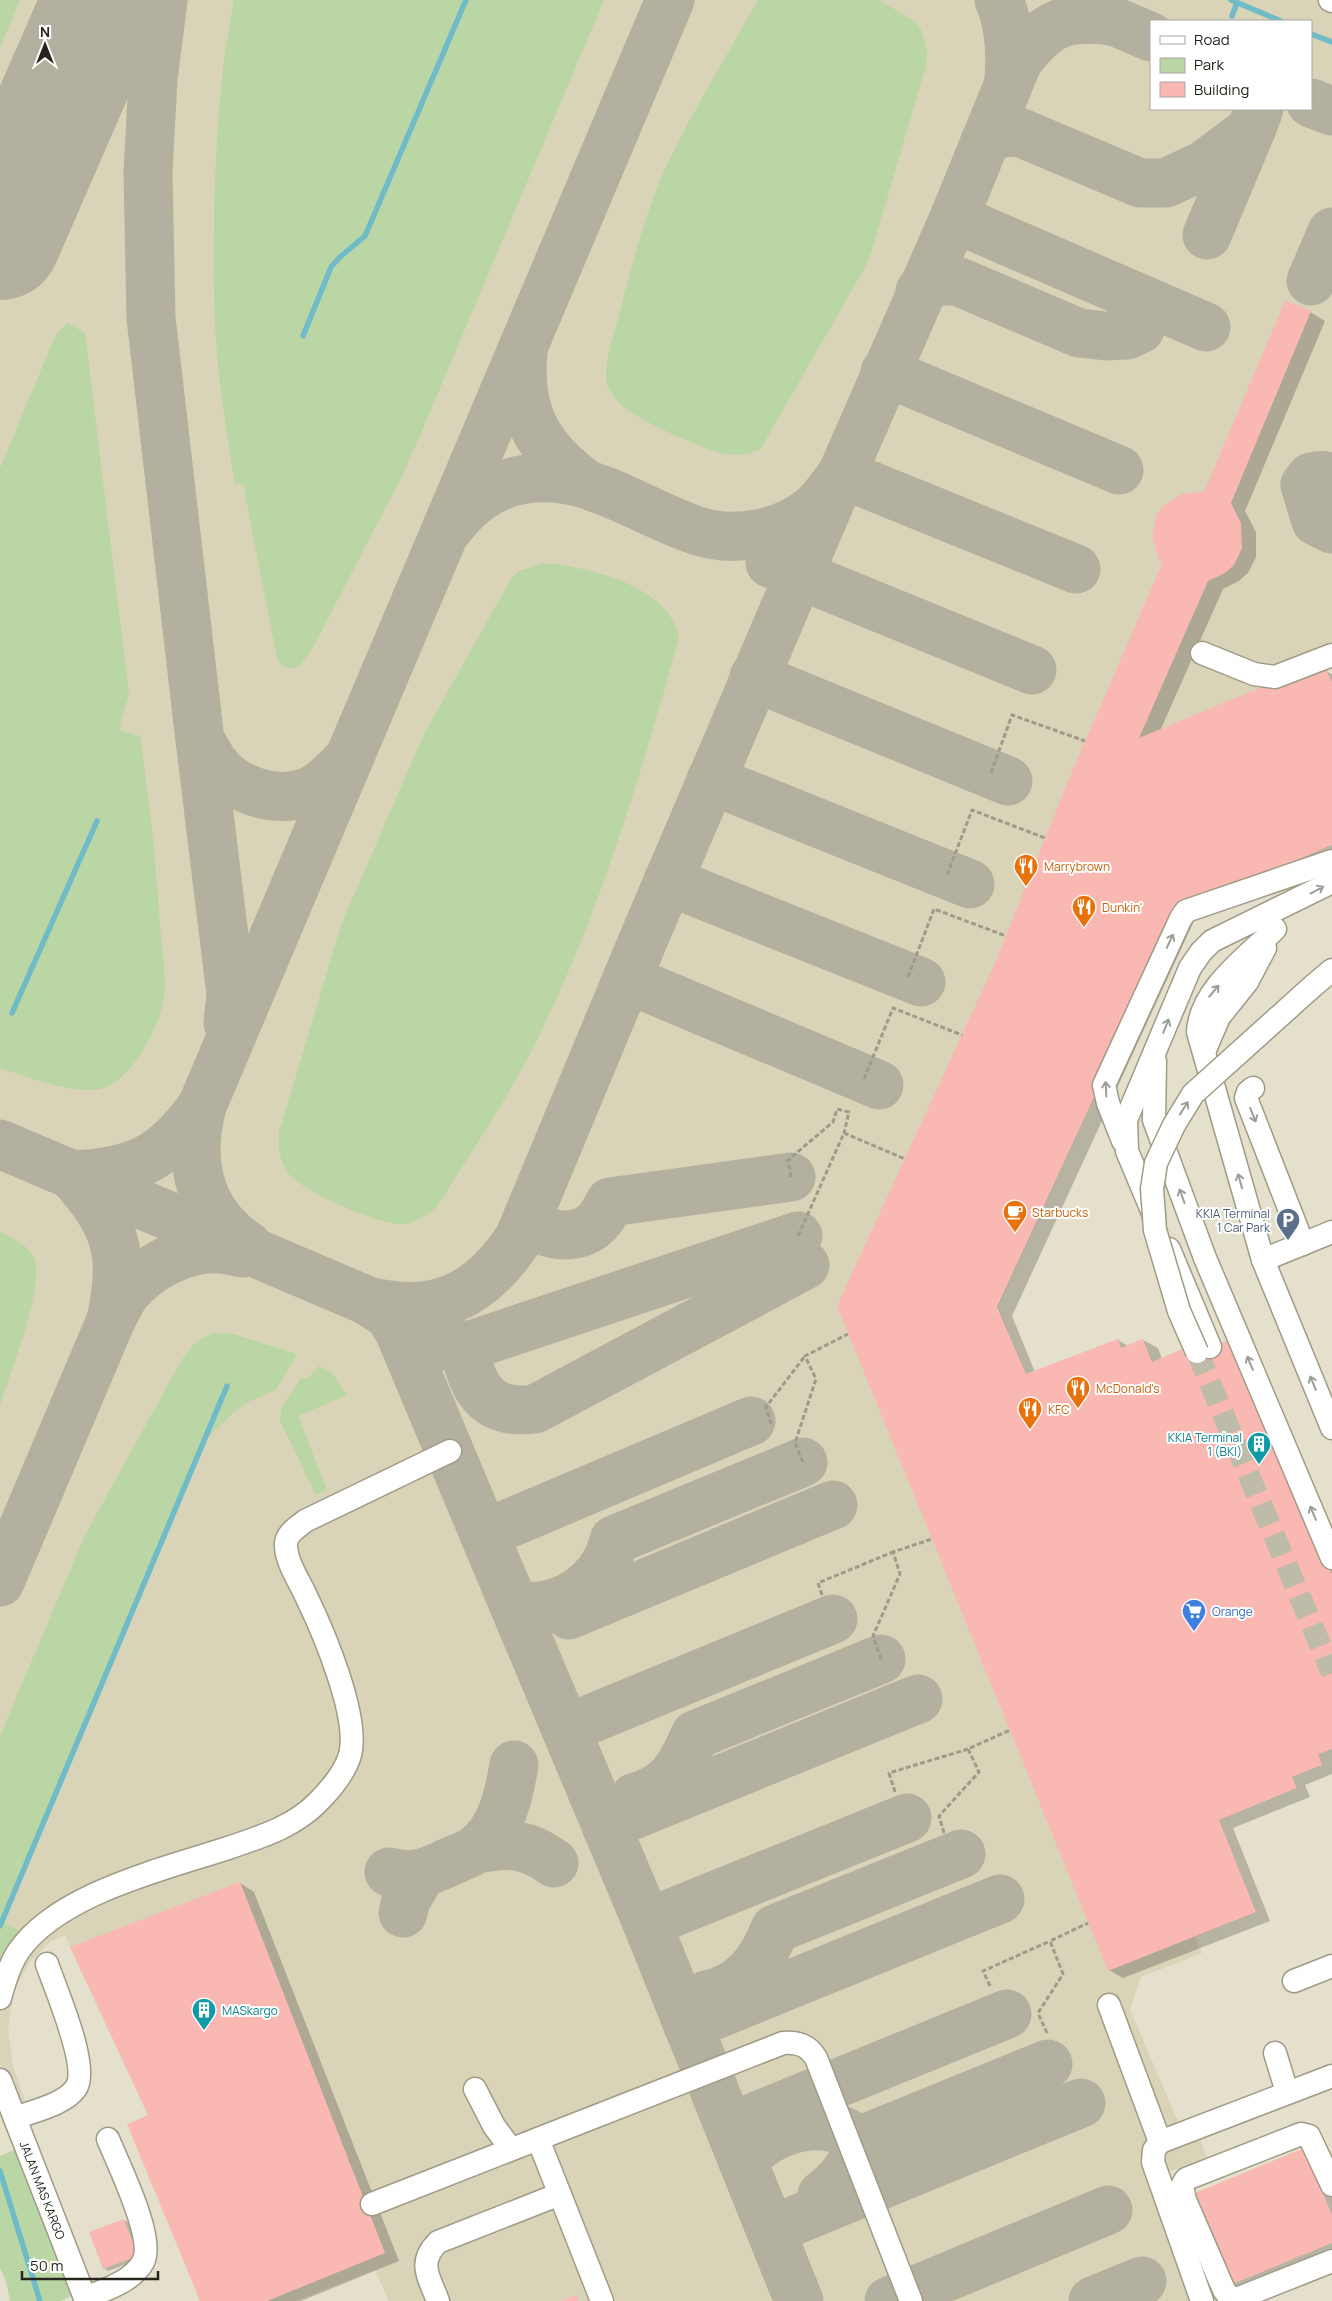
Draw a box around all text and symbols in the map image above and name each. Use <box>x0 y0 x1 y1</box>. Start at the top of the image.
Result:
north arrow <box>20 20 70 70</box>
legend <box>1150 20 1312 110</box>
text: N <box>40 22 50 41</box>
text: Road <box>1194 29 1230 50</box>
text: Park <box>1194 54 1224 75</box>
text: Building <box>1194 79 1249 100</box>
restaurant icon: Marrybrown <box>1013 853 1039 887</box>
place label: Marrybrown <box>1044 858 1110 875</box>
one-way arrow <box>1310 885 1325 895</box>
restaurant icon: Dunkin' <box>1071 894 1097 928</box>
place label: Dunkin' <box>1102 899 1142 916</box>
one-way arrow <box>1166 933 1176 948</box>
one-way arrow <box>1209 985 1220 998</box>
one-way arrow <box>1162 1019 1171 1034</box>
one-way arrow <box>1102 1081 1111 1097</box>
one-way arrow <box>1179 1102 1189 1116</box>
one-way arrow <box>1249 1107 1258 1122</box>
one-way arrow <box>1234 1174 1244 1190</box>
one-way arrow <box>1177 1189 1186 1205</box>
cafe icon: Starbucks <box>1002 1199 1028 1233</box>
place label: Starbucks <box>1032 1204 1088 1221</box>
place label: KKIA Terminal 1 Car Park <box>1196 1205 1271 1236</box>
parking icon: KKIA Terminal 1 Car Park <box>1275 1207 1301 1241</box>
one-way arrow <box>1245 1356 1254 1371</box>
restaurant icon: McDonald's <box>1065 1375 1091 1409</box>
one-way arrow <box>1308 1376 1317 1391</box>
place label: McDonald's <box>1096 1380 1160 1397</box>
restaurant icon: KFC <box>1017 1396 1043 1430</box>
place label: KFC <box>1048 1401 1070 1418</box>
place label: KKIA Terminal 1 (BKI) <box>1168 1429 1242 1460</box>
building icon: KKIA Terminal 1 (BKI) <box>1246 1431 1272 1465</box>
one-way arrow <box>1308 1506 1317 1521</box>
supermarket icon: Orange <box>1181 1598 1207 1632</box>
place label: Orange <box>1212 1603 1253 1620</box>
building icon: MASkargo <box>191 1997 217 2031</box>
place label: MASkargo <box>222 2002 278 2019</box>
street label: JALAN MAS KARGO <box>16 2138 70 2242</box>
scale bar <box>22 2248 159 2280</box>
text: 50 m <box>30 2255 64 2276</box>

